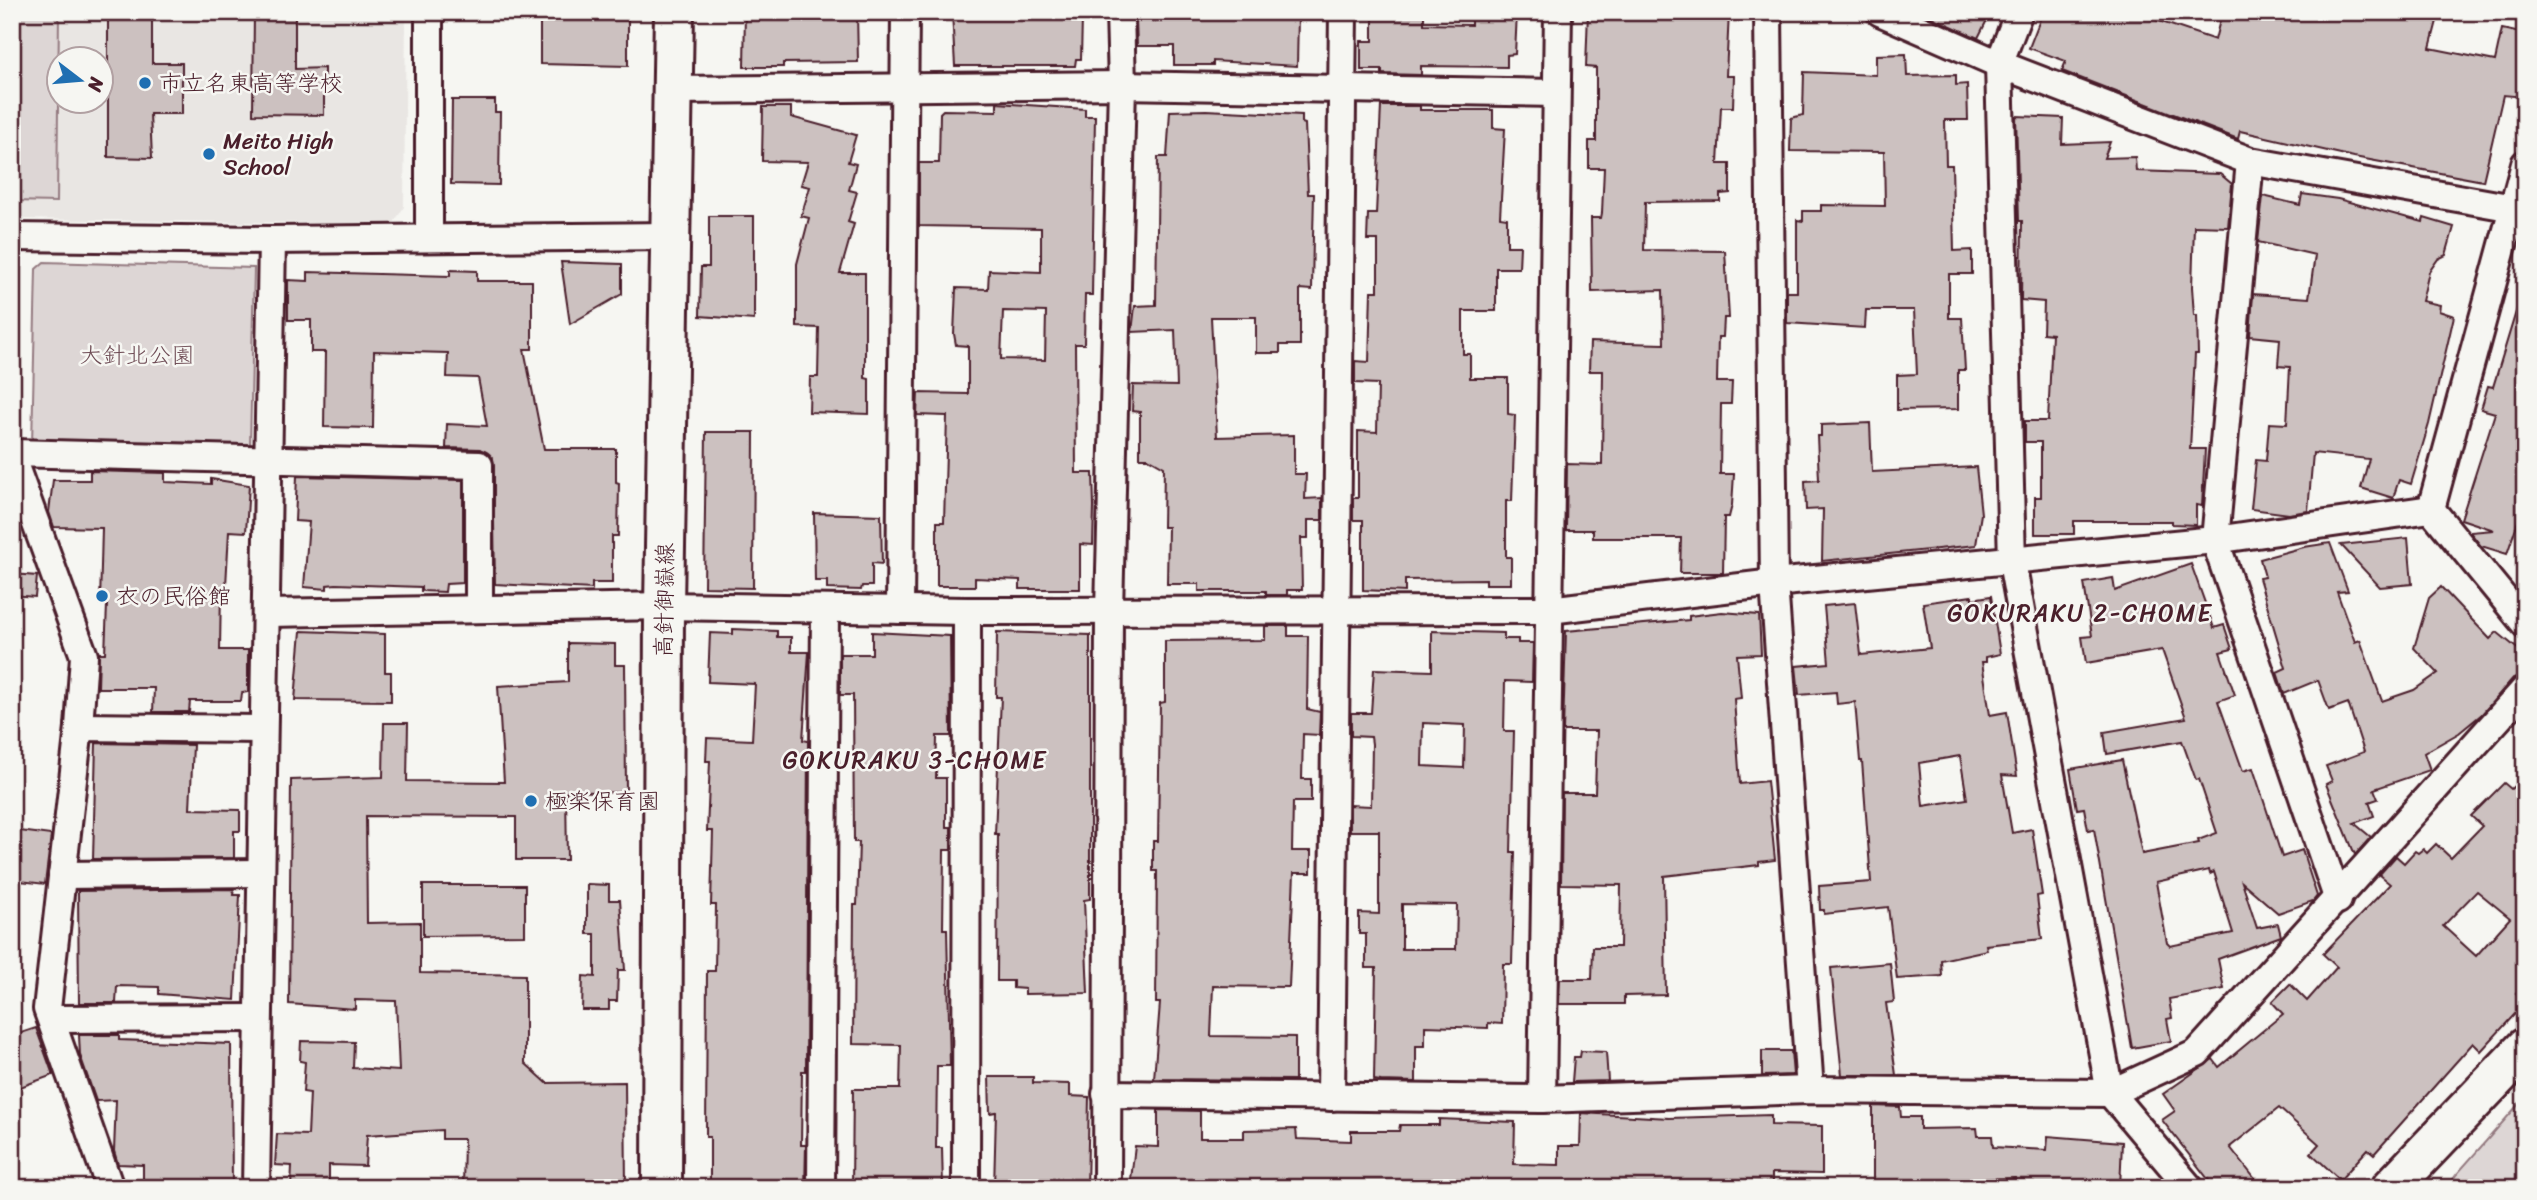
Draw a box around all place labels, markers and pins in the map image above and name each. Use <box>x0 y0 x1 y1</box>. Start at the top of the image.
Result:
place label: 市立名東高等学校 <box>159 63 343 104</box>
marker: 市立名東高等学校 <box>137 75 153 91</box>
place label: Meito High School <box>223 121 334 188</box>
marker: Meito High School <box>201 146 217 162</box>
place label: 衣の民俗館 <box>116 576 231 617</box>
marker: 衣の民俗館 <box>94 588 110 604</box>
place label: 極楽保育園 <box>545 781 660 822</box>
marker: 極楽保育園 <box>523 793 539 809</box>

